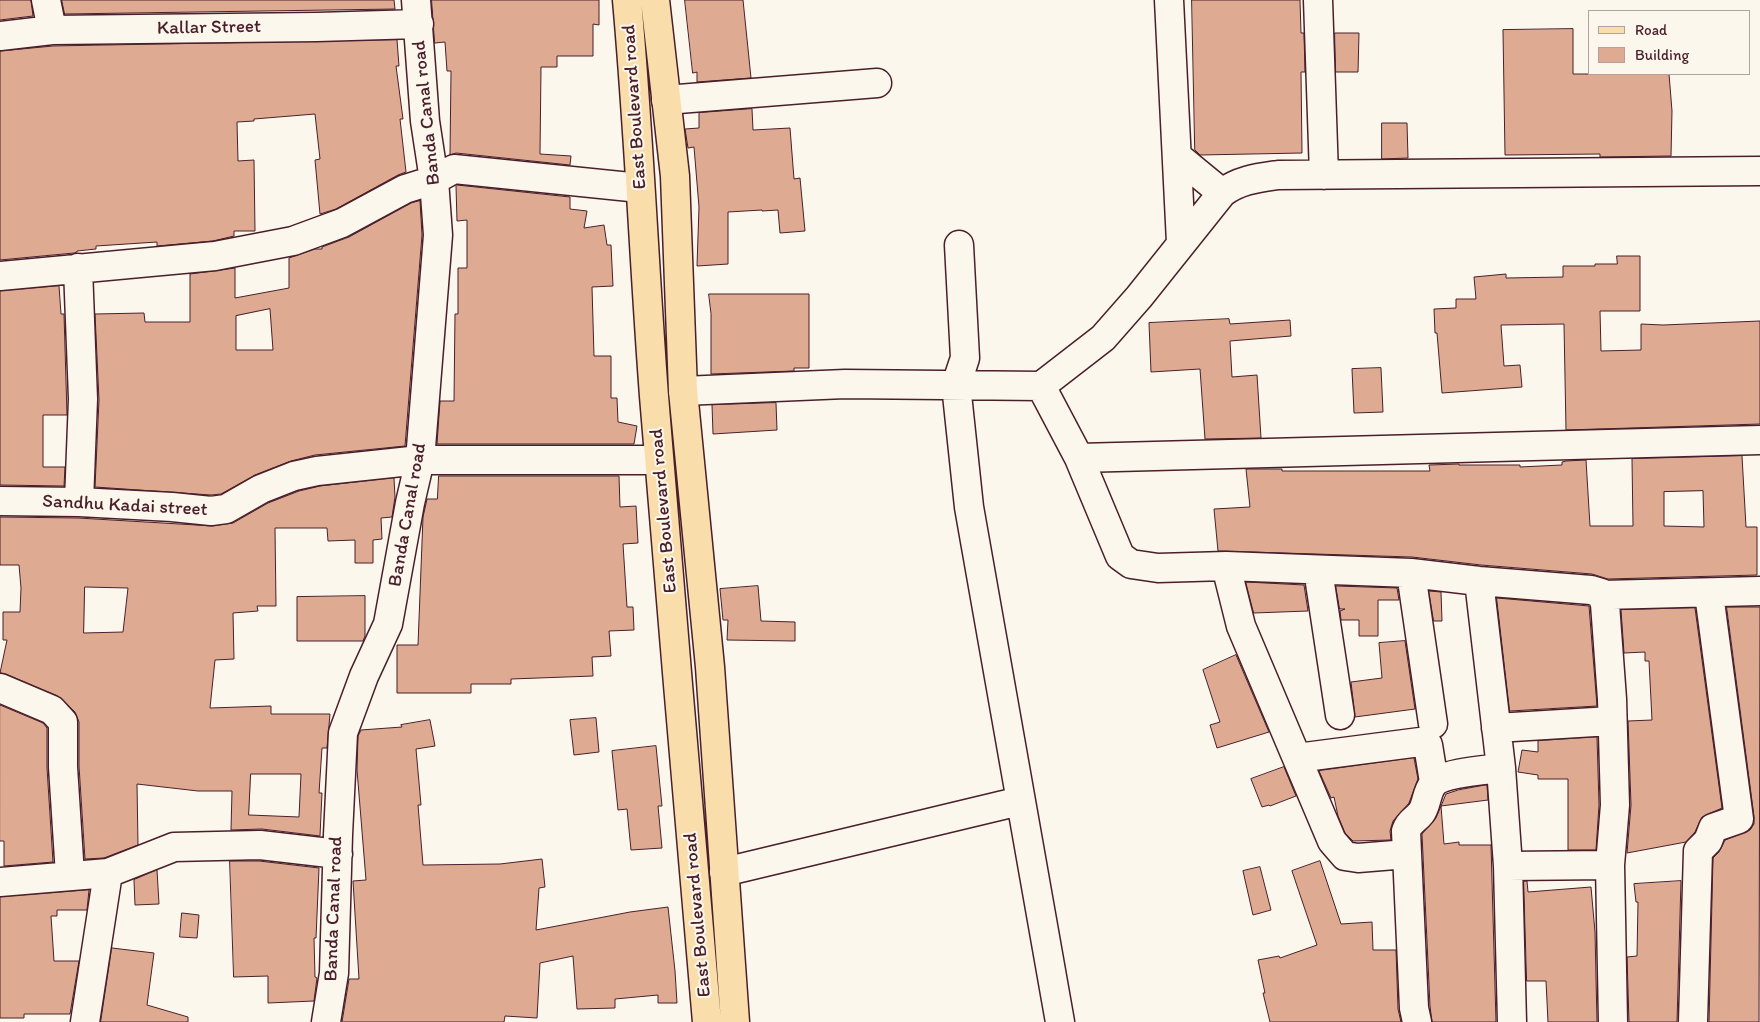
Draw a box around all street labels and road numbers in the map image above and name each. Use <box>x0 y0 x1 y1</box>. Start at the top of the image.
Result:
street label: Kallar Street <box>157 16 261 40</box>
street label: East Boulevard road <box>618 24 652 190</box>
street label: Banda Canal road <box>408 40 446 186</box>
street label: East Boulevard road <box>645 428 683 594</box>
street label: Banda Canal road <box>384 441 432 589</box>
street label: Sandhu Kadai street <box>42 490 208 522</box>
street label: East Boulevard road <box>679 832 717 998</box>
street label: Banda Canal road <box>320 836 348 982</box>

